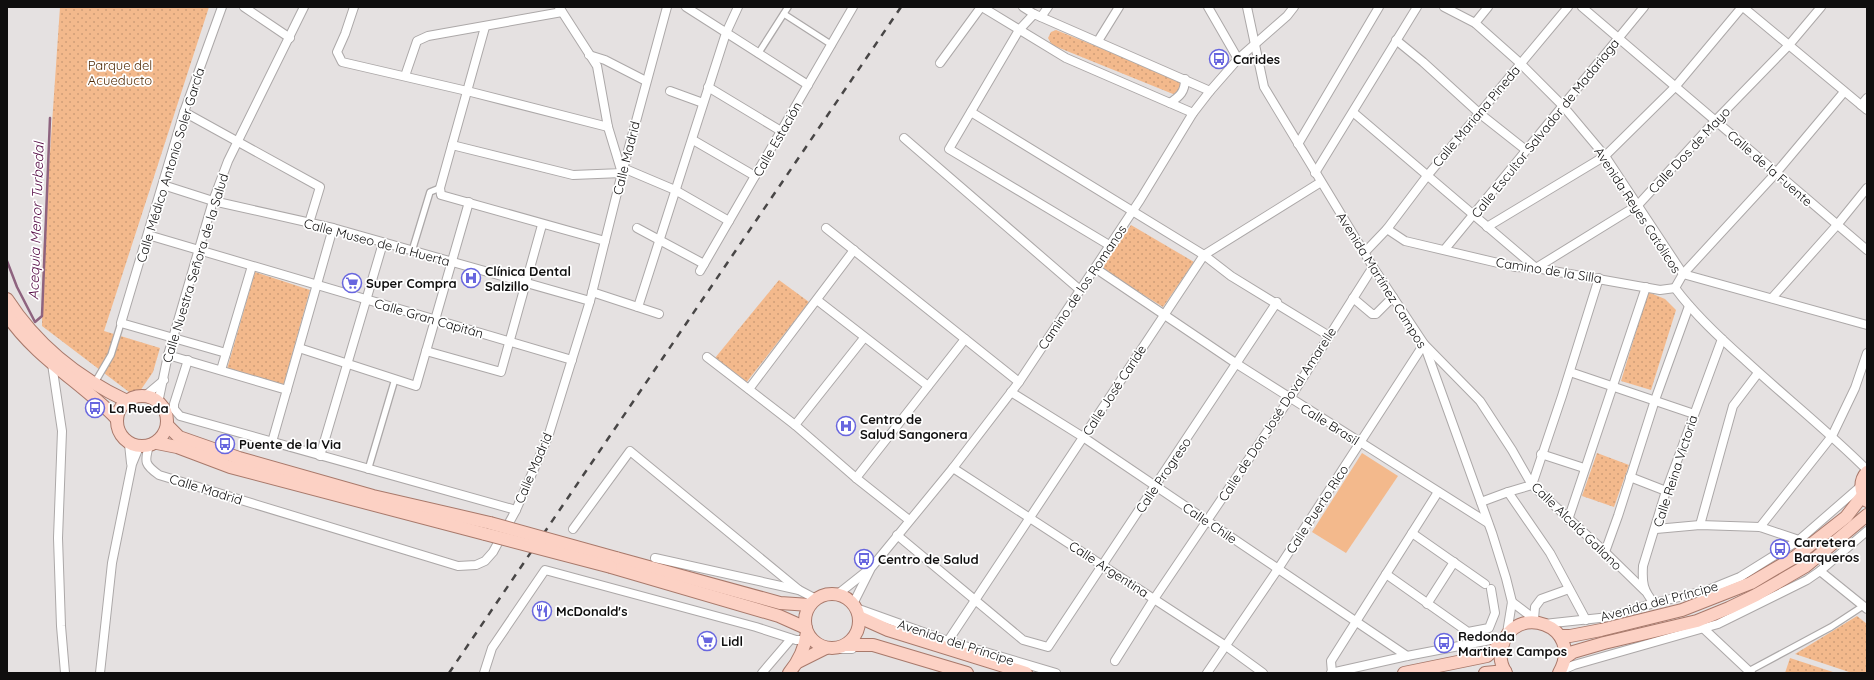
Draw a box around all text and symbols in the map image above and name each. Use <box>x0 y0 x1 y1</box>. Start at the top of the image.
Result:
street label: Calle Escultor Salvador de Madariaga <box>1468 35 1622 221</box>
bus stop icon: Carides <box>1208 48 1230 70</box>
place label: Carides <box>1233 51 1280 67</box>
park label: Parque del Acueducto <box>88 57 152 88</box>
street label: Calle Mariana Pineda <box>1429 62 1523 170</box>
street label: Calle Médico Antonio Soler García <box>133 66 207 264</box>
street label: Calle Estación <box>749 99 805 179</box>
street label: Calle Dos de Mayo <box>1645 103 1733 197</box>
street label: Calle Madrid <box>609 120 643 196</box>
street label: Calle de la Fuente <box>1724 127 1816 209</box>
water label: Acequia Menor Turbedal <box>24 140 48 300</box>
street label: Avenida Reyes Católicos <box>1591 144 1685 276</box>
street label: Calle Nuestra Señora de la Salud <box>159 171 231 365</box>
street label: Avenida Martínez Campos <box>1334 209 1430 351</box>
street label: Calle Museo de la Huerta <box>302 215 452 269</box>
street label: Camino de los Romanos <box>1034 222 1130 352</box>
street label: Camino de la Silla <box>1495 254 1603 286</box>
place label: Clínica Dental Salzillo <box>485 263 571 294</box>
hospital icon: Clínica Dental Salzillo <box>460 267 482 289</box>
supermarket icon: Super Compra <box>341 272 363 294</box>
place label: Super Compra <box>366 275 457 291</box>
street label: Calle Gran Capitán <box>373 295 485 341</box>
street label: Calle de Don José Doval Amarelle <box>1215 324 1339 504</box>
street label: Calle José Caride <box>1079 342 1149 438</box>
bus stop icon: La Rueda <box>84 397 106 419</box>
place label: La Rueda <box>109 400 169 416</box>
street label: Calle Brasil <box>1298 400 1362 448</box>
place label: Centro de Salud Sangonera <box>860 411 968 442</box>
street label: Calle Reina Victoria <box>1649 413 1701 529</box>
hospital icon: Centro de Salud Sangonera <box>835 415 857 437</box>
street label: Calle Madrid <box>511 430 555 506</box>
bus stop icon: Puente de la Via <box>214 433 236 455</box>
street label: Calle Progreso <box>1132 434 1194 516</box>
place label: Puente de la Via <box>239 436 341 452</box>
street label: Calle Puerto Rico <box>1282 462 1352 556</box>
street label: Calle Madrid <box>168 470 244 508</box>
street label: Calle Alcalá Galiano <box>1528 479 1626 573</box>
street label: Calle Chile <box>1180 499 1240 547</box>
place label: Carretera Barqueros <box>1794 534 1859 565</box>
street label: Calle Argentina <box>1066 537 1152 601</box>
bus stop icon: Carretera Barqueros <box>1769 538 1791 560</box>
bus stop icon: Centro de Salud <box>853 548 875 570</box>
place label: Centro de Salud <box>878 551 979 567</box>
street label: Avenida del Príncipe <box>1598 578 1720 624</box>
restaurant icon: McDonald's <box>531 600 553 622</box>
place label: McDonald's <box>556 603 627 619</box>
street label: Avenida del Príncipe <box>896 616 1016 668</box>
place label: Redonda Martinez Campos <box>1458 628 1567 659</box>
supermarket icon: Lidl <box>696 630 718 652</box>
bus stop icon: Redonda Martinez Campos <box>1433 632 1455 654</box>
place label: Lidl <box>721 633 743 649</box>

